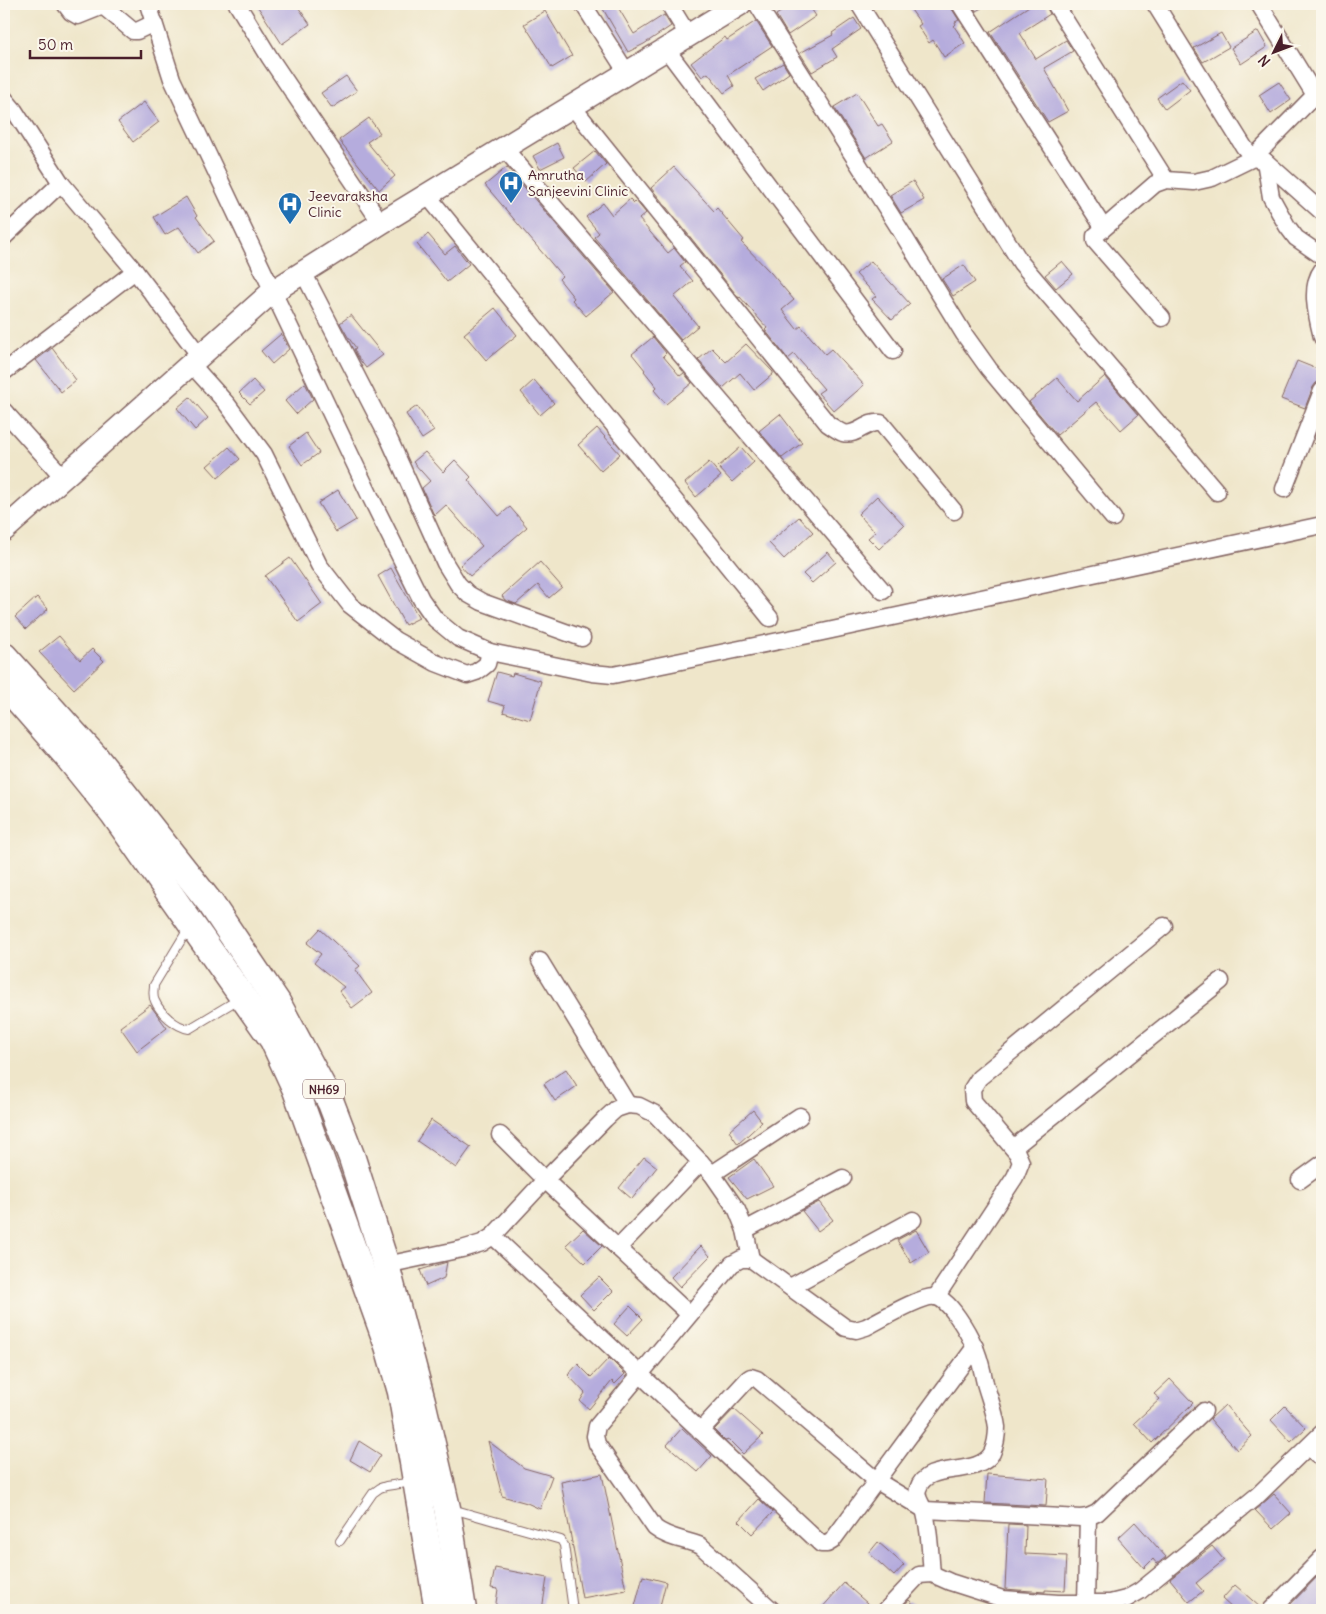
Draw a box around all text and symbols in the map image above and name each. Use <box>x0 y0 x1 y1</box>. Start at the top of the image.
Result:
scale bar <box>30 28 141 60</box>
north arrow <box>1248 28 1298 78</box>
text: 50 m <box>38 35 73 54</box>
text: N <box>1254 51 1274 70</box>
place label: Amrutha Sanjeevini Clinic <box>528 166 628 200</box>
hospital icon: Amrutha Sanjeevini Clinic <box>498 170 524 204</box>
place label: Jeevaraksha Clinic <box>308 187 388 221</box>
hospital icon: Jeevaraksha Clinic <box>277 191 303 225</box>
road number: NH69 <box>303 1080 345 1098</box>

